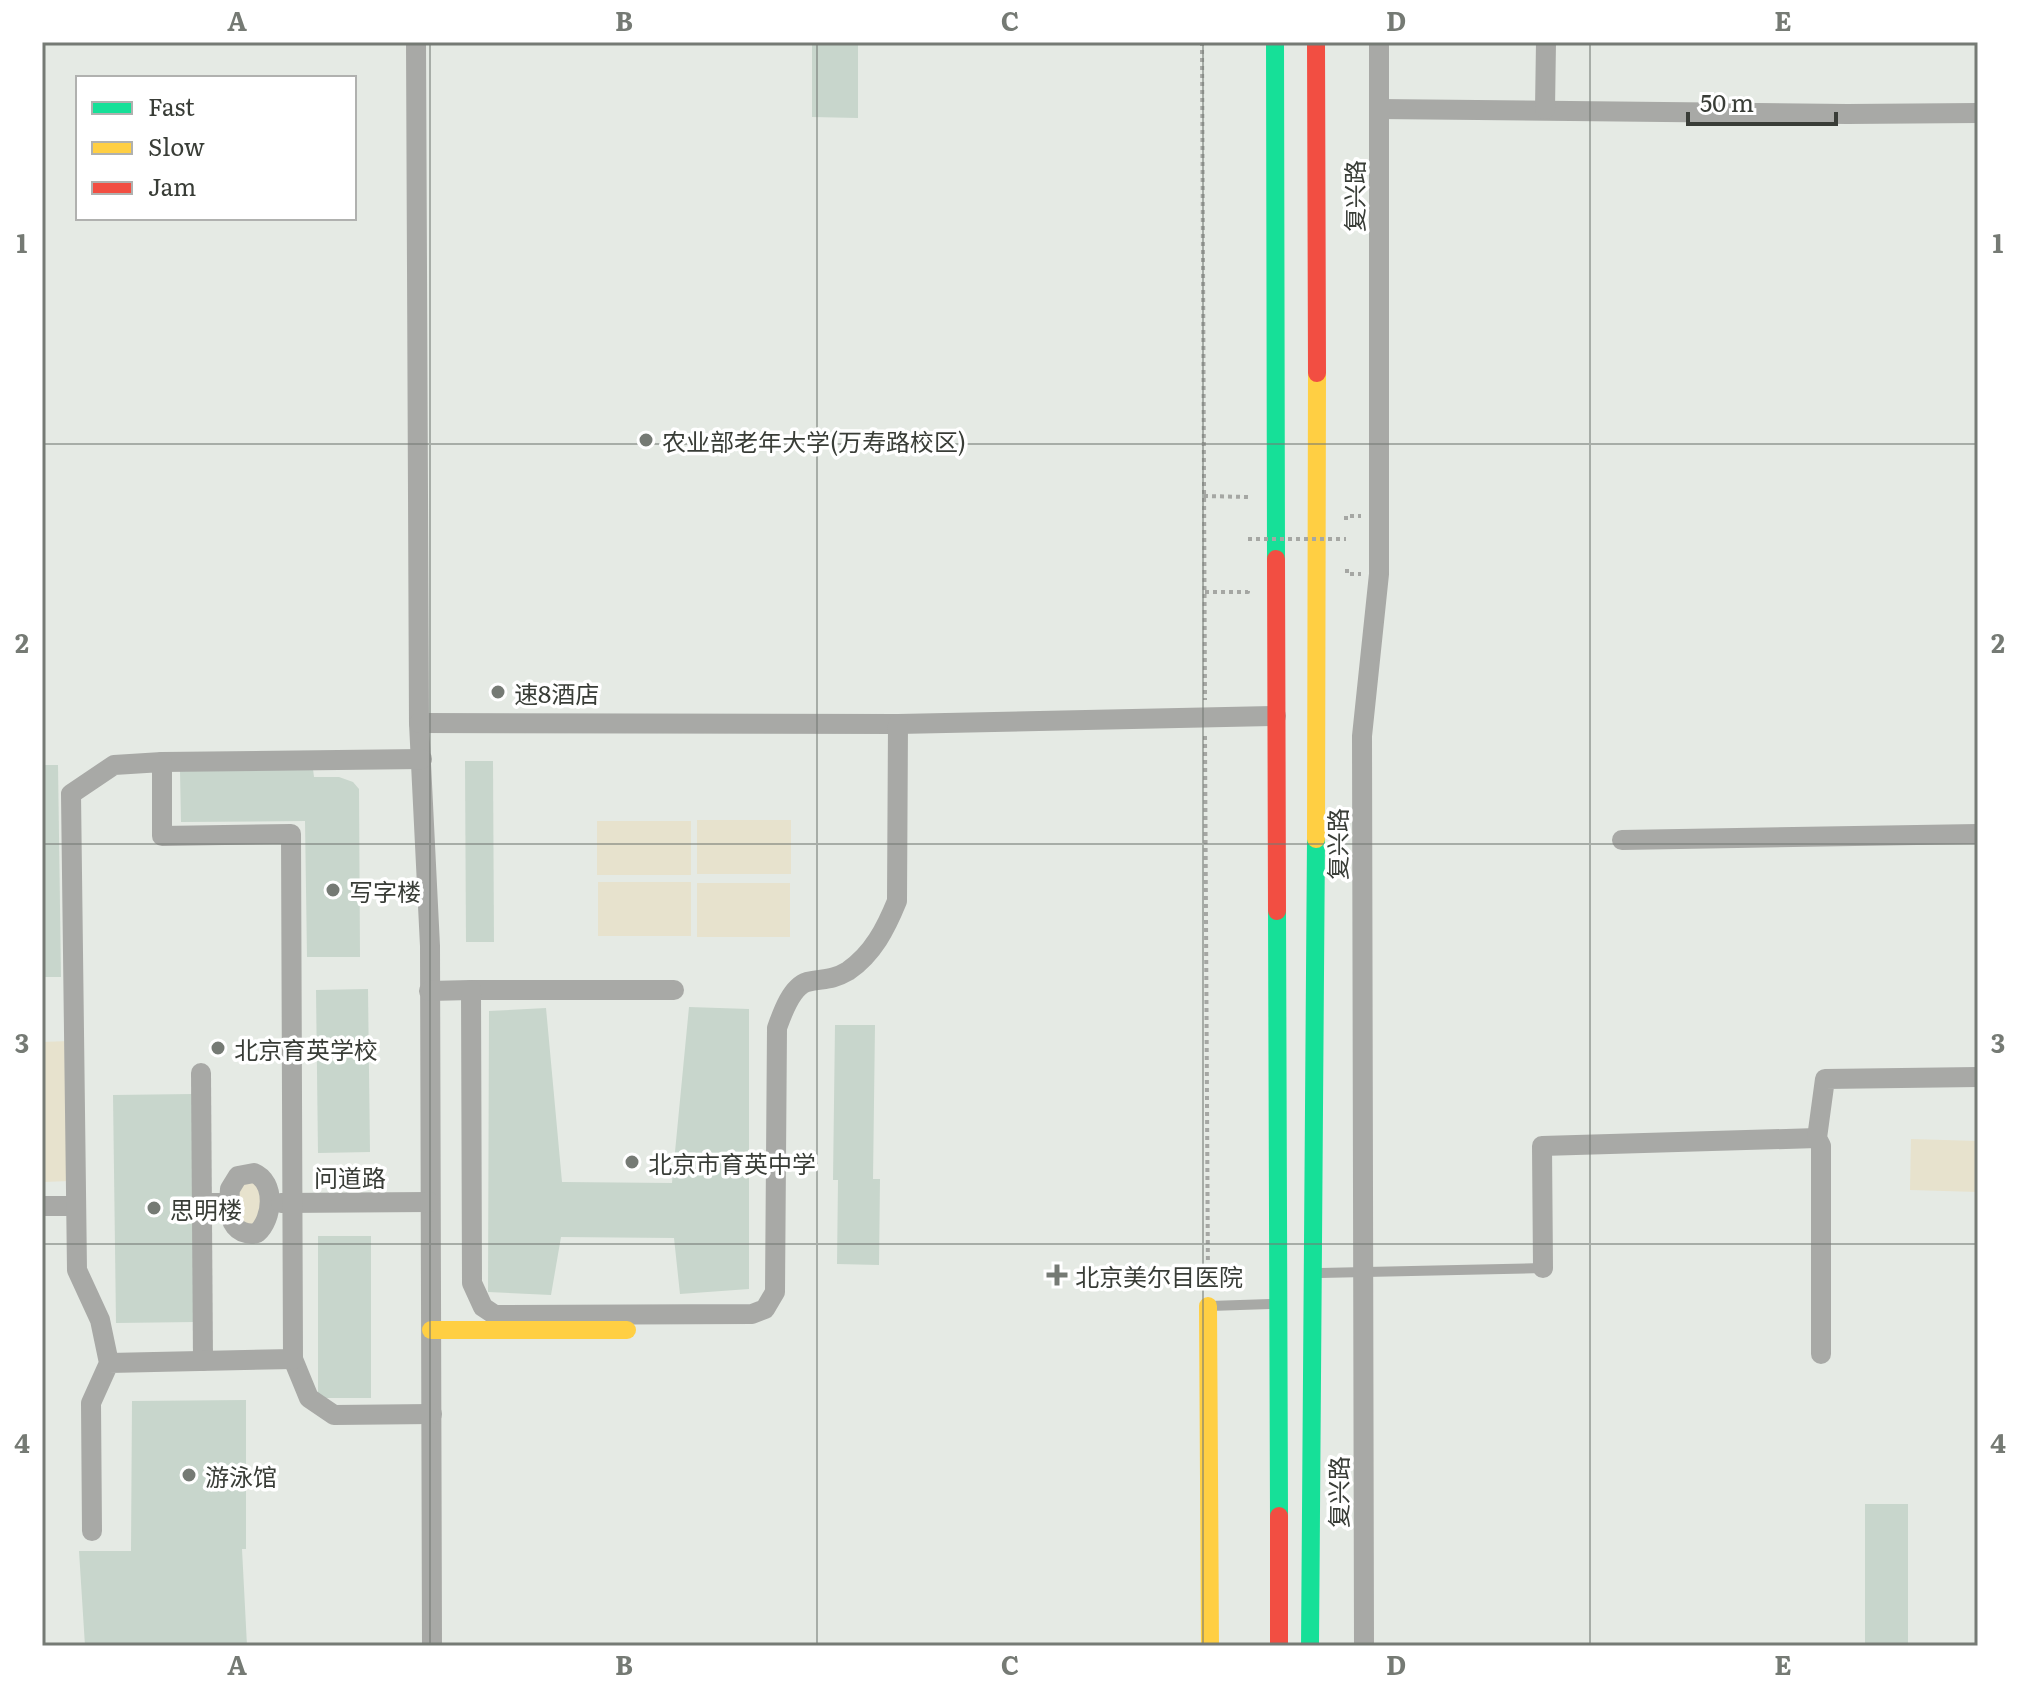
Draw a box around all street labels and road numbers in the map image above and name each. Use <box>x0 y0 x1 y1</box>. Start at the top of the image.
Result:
street label: 复兴路 <box>1336 160 1371 232</box>
street label: 复兴路 <box>1319 808 1354 880</box>
street label: 问道路 <box>314 1159 386 1194</box>
street label: 复兴路 <box>1320 1456 1355 1528</box>

